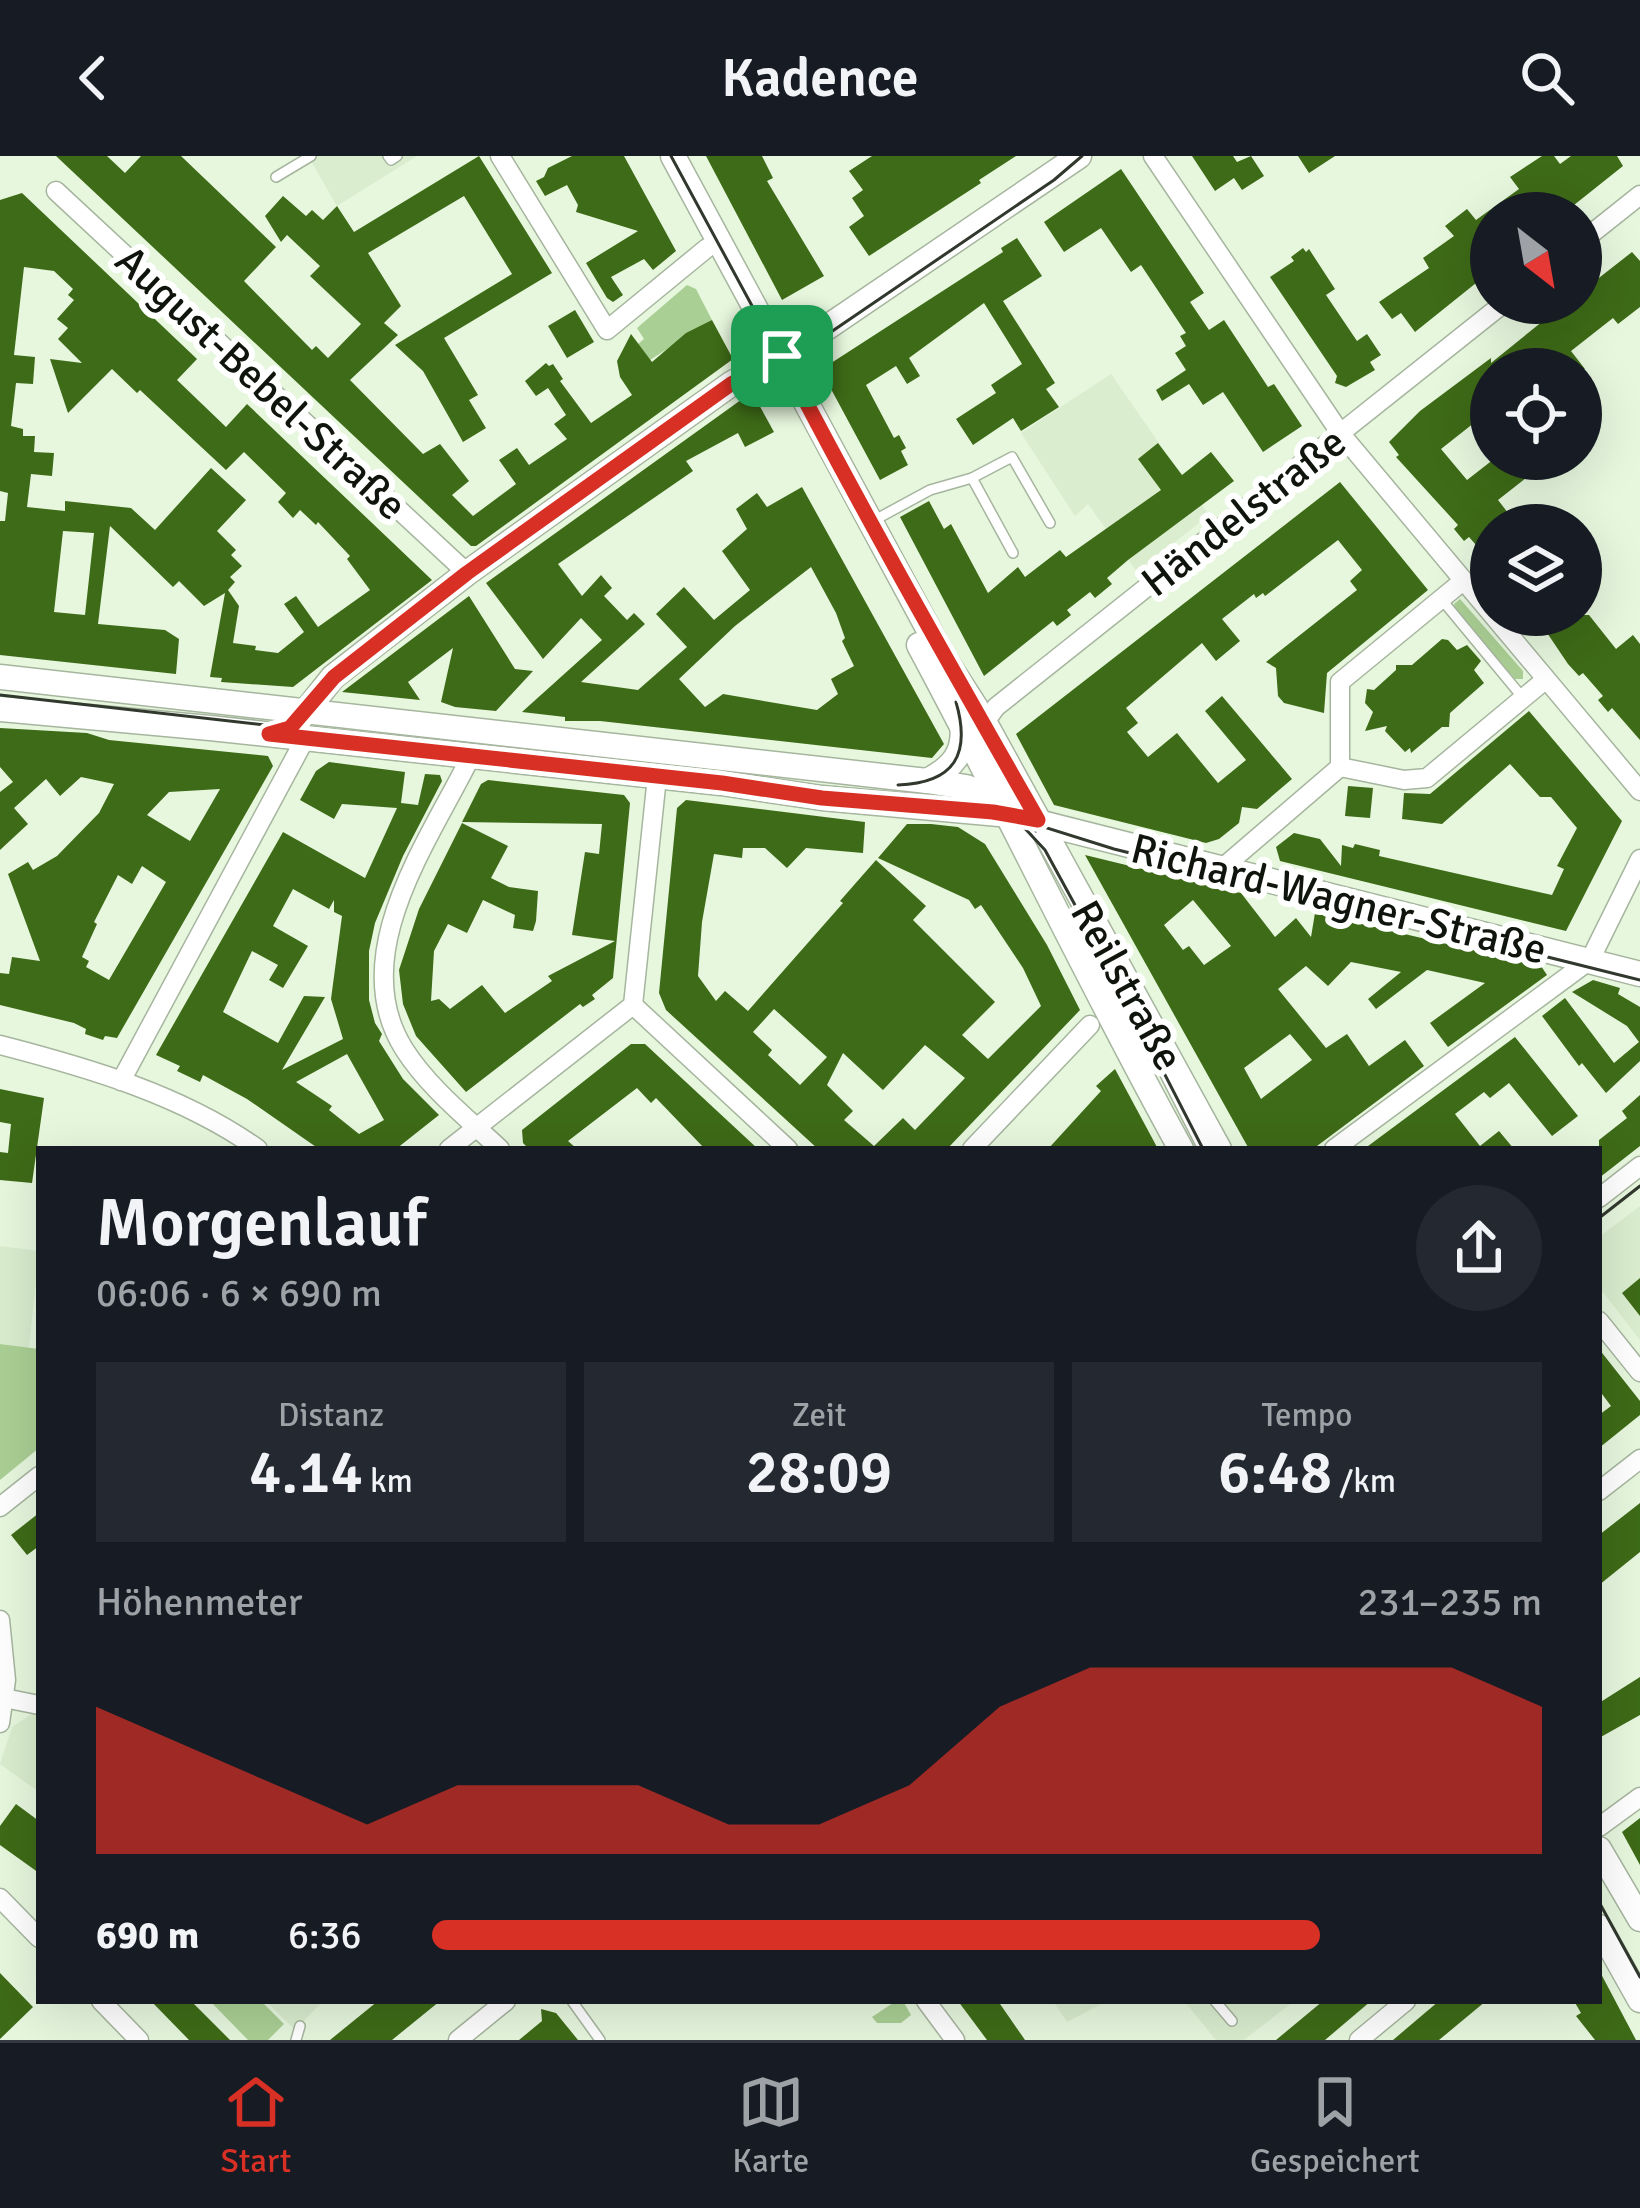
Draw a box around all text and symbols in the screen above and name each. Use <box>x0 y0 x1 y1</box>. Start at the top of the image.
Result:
icon: back <box>60 45 126 111</box>
text: Kadence <box>721 45 919 112</box>
icon: search <box>1514 45 1580 111</box>
north arrow <box>1470 192 1602 324</box>
map controls <box>1470 192 1602 636</box>
street label: August-Bebel-Straße <box>105 235 417 531</box>
pin <box>731 305 833 407</box>
icon: arrive <box>749 323 815 389</box>
button: locate <box>1470 348 1602 480</box>
street label: Händelstraße <box>1132 417 1356 608</box>
button: layers <box>1470 504 1602 636</box>
street label: Richard-Wagner-Straße <box>1126 823 1551 976</box>
street label: Reilstraße <box>1059 892 1194 1080</box>
text: Morgenlauf <box>96 1183 426 1264</box>
button: share <box>1416 1185 1542 1311</box>
text: 06:06 · 6 × 690 m <box>96 1269 382 1317</box>
text: Distanz <box>278 1395 384 1436</box>
text: Zeit <box>792 1395 846 1436</box>
text: Tempo <box>1262 1395 1352 1436</box>
text: 4.14 <box>249 1436 363 1510</box>
text: 28:09 <box>746 1436 892 1510</box>
text: 6:48 <box>1218 1436 1332 1510</box>
text: km <box>363 1461 413 1502</box>
text: /km <box>1332 1461 1396 1502</box>
text: Höhenmeter <box>96 1578 302 1626</box>
text: 231–235 m <box>1357 1578 1542 1626</box>
text: 690 m <box>96 1911 199 1959</box>
text: 6:36 <box>288 1911 362 1959</box>
tab: Start <box>220 2069 291 2182</box>
tab: Karte <box>732 2069 809 2182</box>
tab: Gespeichert <box>1250 2069 1420 2182</box>

